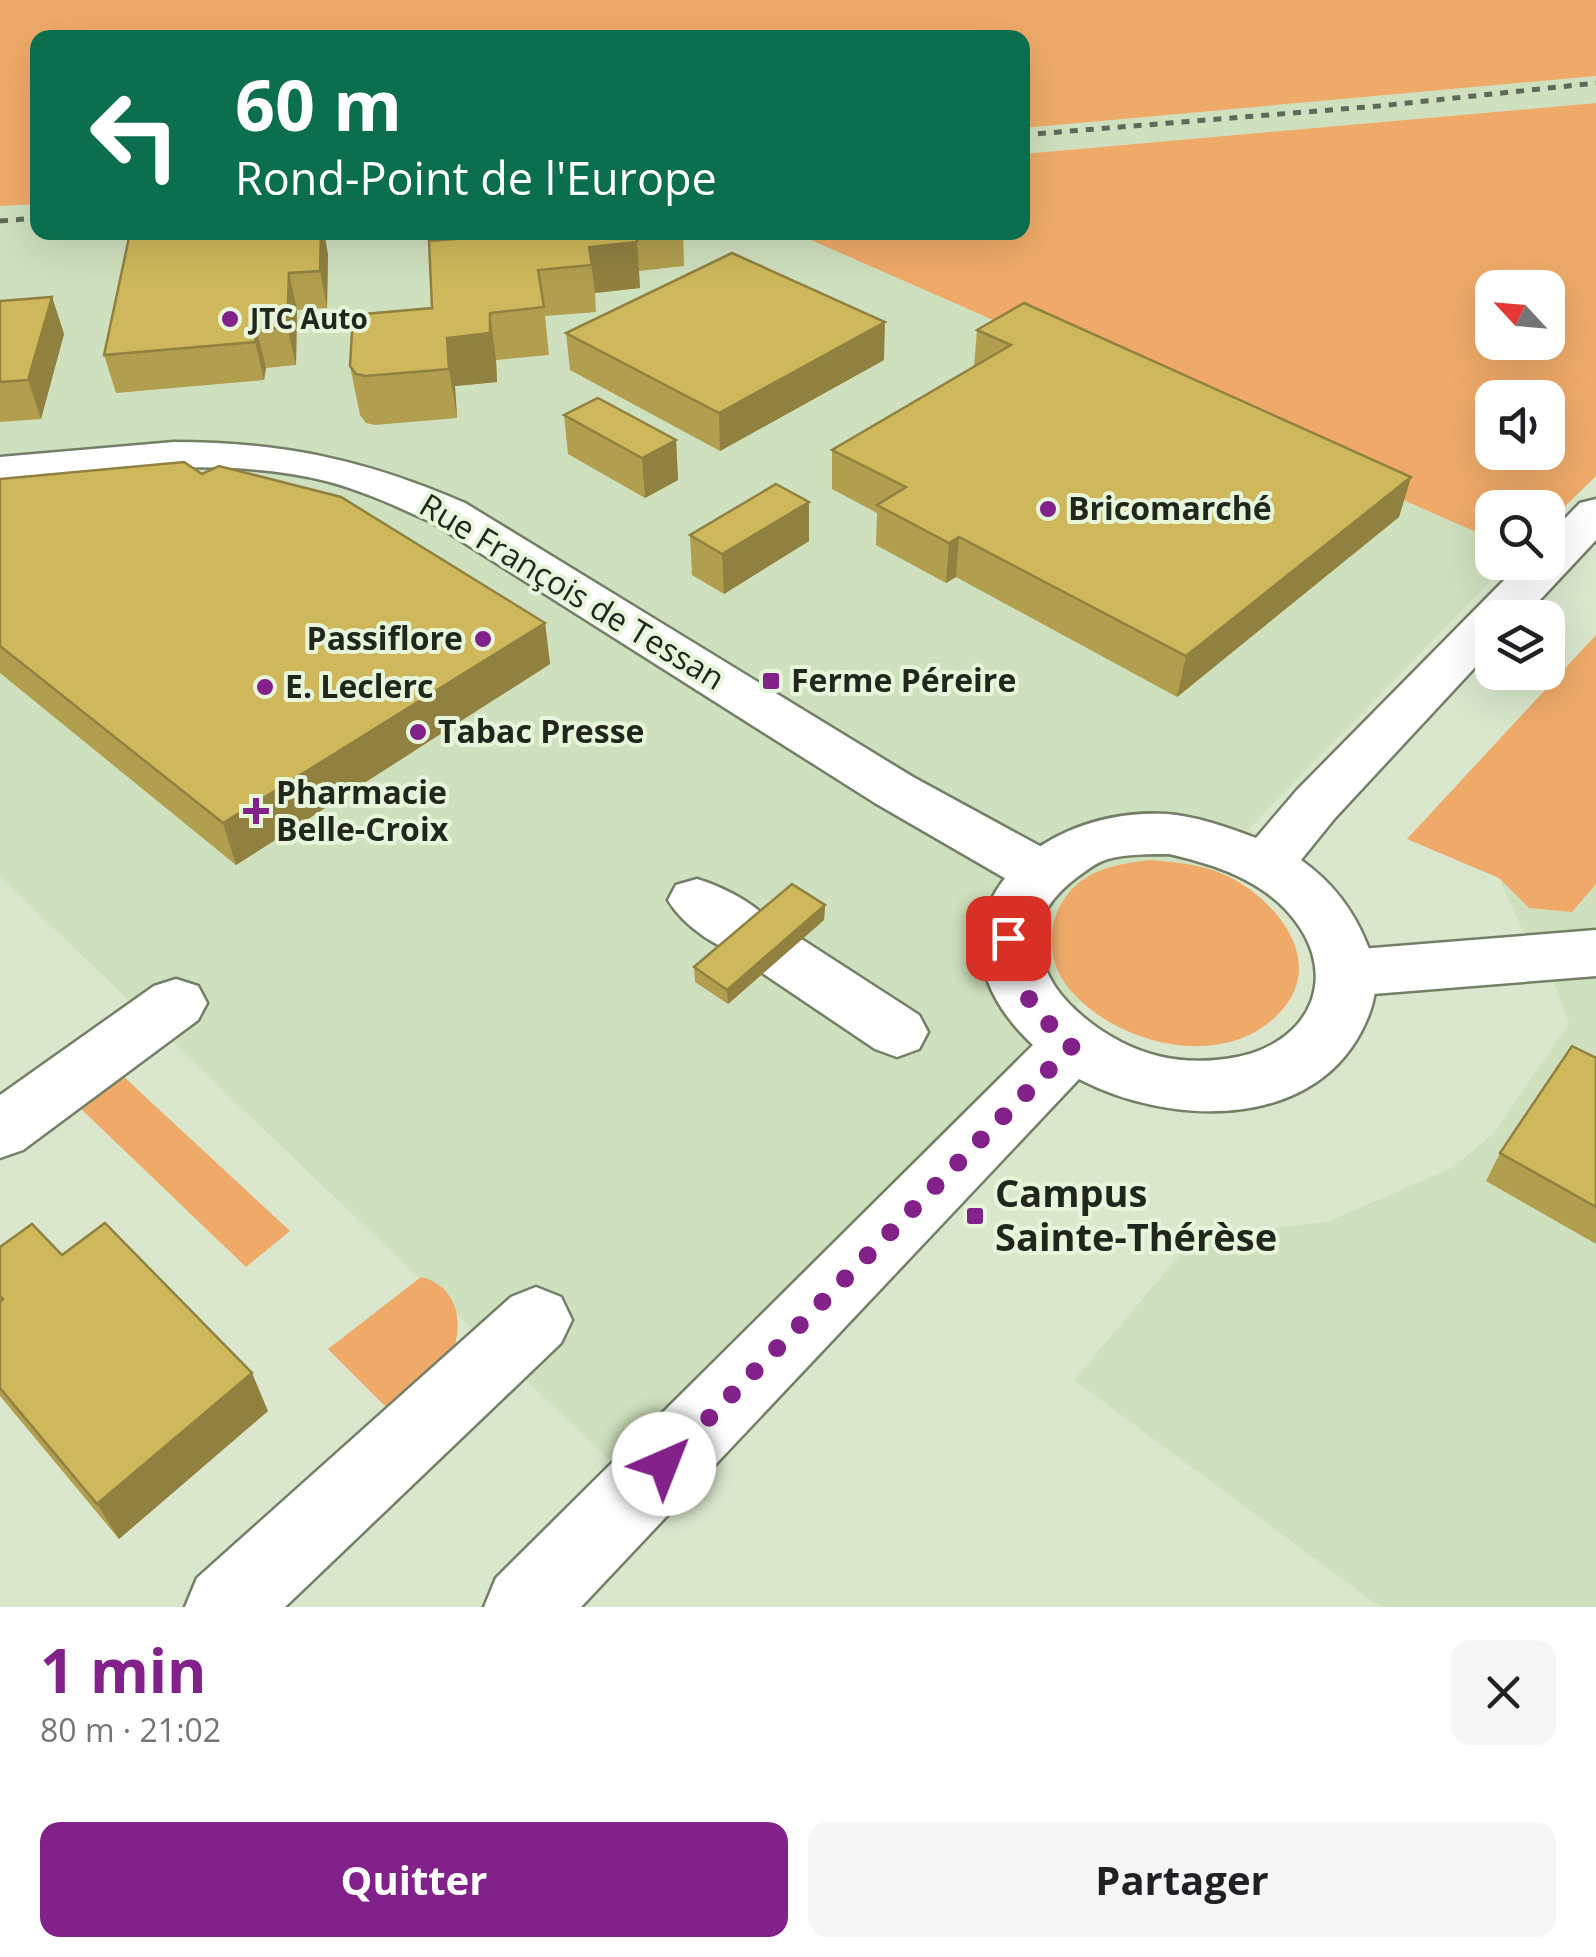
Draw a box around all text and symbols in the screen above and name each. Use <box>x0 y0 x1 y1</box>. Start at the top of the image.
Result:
text: 60 m <box>235 56 402 152</box>
icon: left <box>70 70 200 200</box>
text: Rond-Point de l'Europe <box>235 147 717 208</box>
north arrow <box>1475 270 1565 360</box>
map controls <box>1475 270 1565 690</box>
place label: JTC Auto <box>247 299 368 337</box>
marker: JTC Auto <box>219 308 241 330</box>
button: sound <box>1475 380 1565 470</box>
street label: Rue François de Tessan <box>412 483 733 699</box>
place label: Bricomarché <box>1068 486 1272 529</box>
button: search <box>1475 490 1565 580</box>
marker: Bricomarché <box>1037 498 1059 520</box>
button: layers <box>1475 600 1565 690</box>
place label: Passiflore <box>307 616 463 659</box>
marker: Passiflore <box>472 628 494 650</box>
place label: Ferme Péreire <box>791 658 1016 701</box>
place label: E. Leclerc <box>285 664 433 707</box>
marker: Ferme Péreire <box>760 670 782 692</box>
marker: E. Leclerc <box>254 676 276 698</box>
place label: Tabac Presse <box>438 709 644 752</box>
marker: Tabac Presse <box>407 721 429 743</box>
place label: Pharmacie Belle-Croix <box>276 770 449 850</box>
marker: Pharmacie Belle-Croix <box>245 800 267 822</box>
pin <box>966 896 1051 981</box>
icon: arrive <box>981 911 1036 966</box>
place label: Campus Sainte-Thérèse <box>995 1166 1277 1262</box>
marker: Campus Sainte-Thérèse <box>964 1205 986 1227</box>
position arrow <box>612 1412 716 1516</box>
text: 1 min <box>40 1629 207 1711</box>
button: close <box>1451 1640 1556 1745</box>
text: 80 m · 21:02 <box>40 1708 221 1751</box>
button: Quitter <box>40 1822 788 1937</box>
button: Partager <box>808 1822 1556 1937</box>

